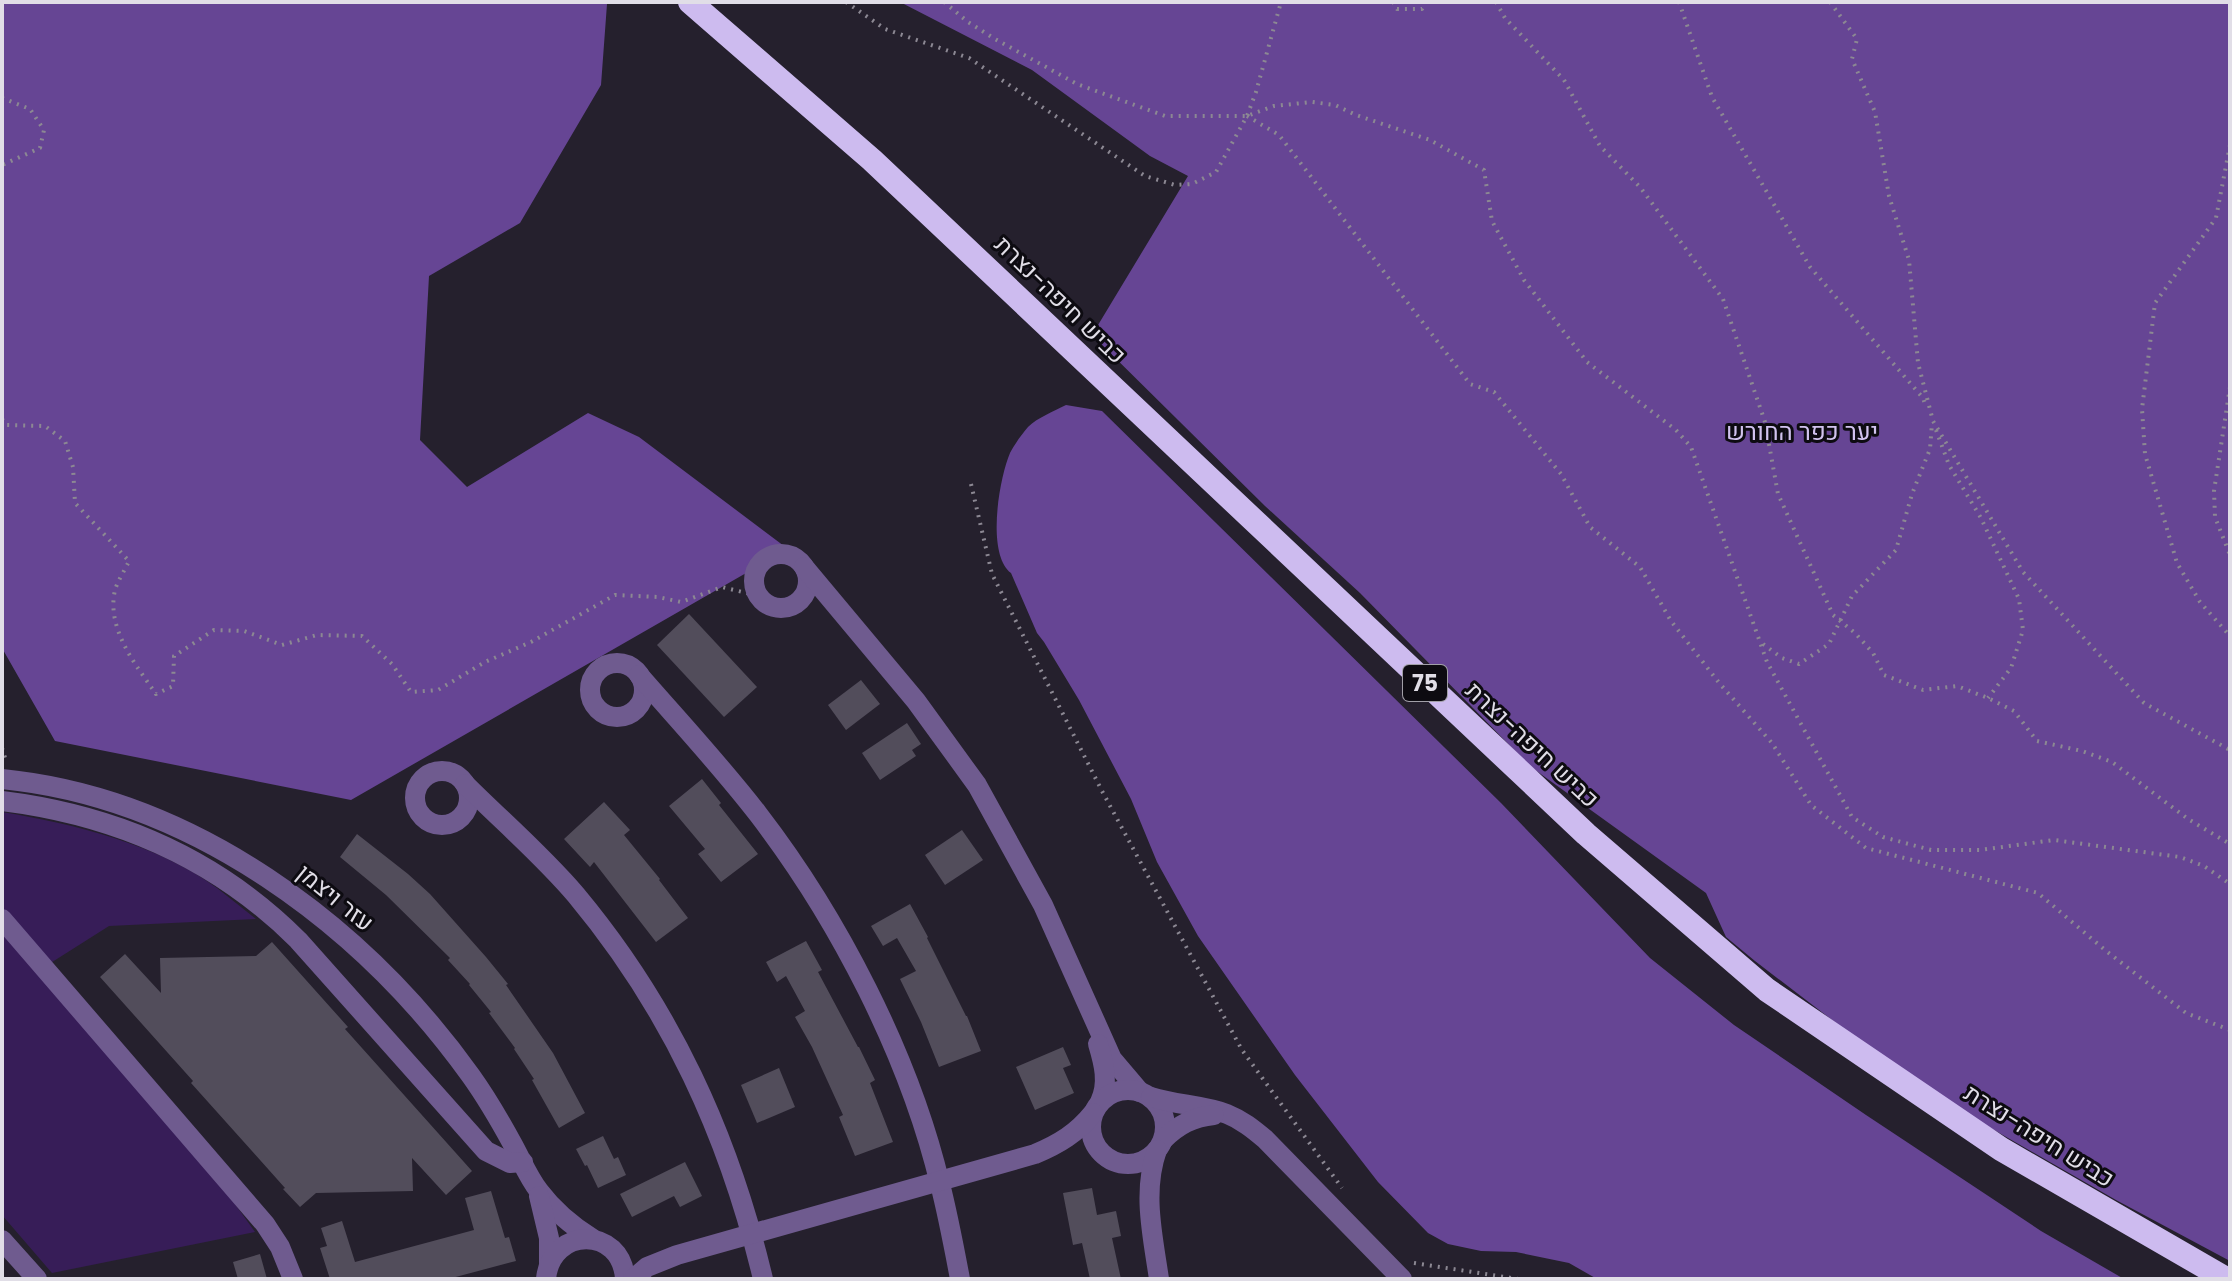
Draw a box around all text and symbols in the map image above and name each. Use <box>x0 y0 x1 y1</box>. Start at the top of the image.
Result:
street label: כביש חיפה-נצרת <box>987 228 1133 371</box>
park label: יער כפר החורש <box>1726 415 1878 448</box>
road number: 75 <box>1403 665 1447 701</box>
street label: כביש חיפה-נצרת <box>1459 674 1606 815</box>
street label: עזר ויצמן <box>290 856 381 939</box>
street label: כביש חיפה-נצרת <box>1958 1076 2121 1195</box>

